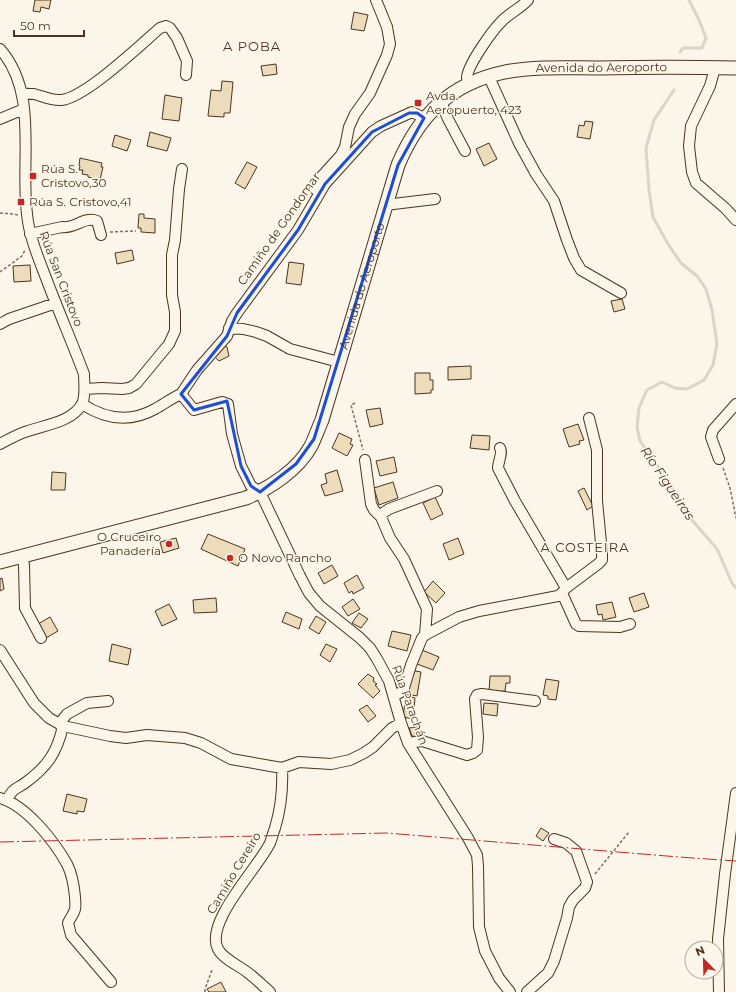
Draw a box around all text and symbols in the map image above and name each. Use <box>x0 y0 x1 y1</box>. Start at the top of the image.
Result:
scale bar <box>14 12 84 38</box>
text: 50 m <box>20 18 51 33</box>
district label: A POBA <box>223 38 281 54</box>
street label: Avenida do Aeroporto <box>535 59 667 75</box>
place label: Avda. Aeropuerto, 423 <box>426 88 522 117</box>
marker: Avda. Aeropuerto, 423 <box>413 98 423 108</box>
place label: Rúa S. Cristovo,30 <box>41 161 106 190</box>
street label: Camiño de Gondomar <box>234 169 323 288</box>
marker: Rúa S. Cristovo,30 <box>28 171 38 181</box>
place label: Rúa S. Cristovo,41 <box>29 194 132 209</box>
marker: Rúa S. Cristovo,41 <box>16 197 26 207</box>
street label: Avenida do Aeroporto <box>336 221 387 351</box>
street label: Rúa San Cristovo <box>36 229 87 329</box>
water label: Río Figueiras <box>637 443 699 523</box>
place label: O Cruceiro Panadería <box>97 529 161 558</box>
marker: O Cruceiro Panadería <box>164 539 174 549</box>
district label: A COSTEIRA <box>540 539 630 555</box>
place label: O Novo Rancho <box>238 550 331 565</box>
marker: O Novo Rancho <box>225 553 235 563</box>
street label: Rúa Parachán <box>389 663 432 747</box>
street label: Camiño Cereiro <box>203 829 264 916</box>
north arrow <box>684 940 724 980</box>
text: N <box>693 943 707 959</box>

